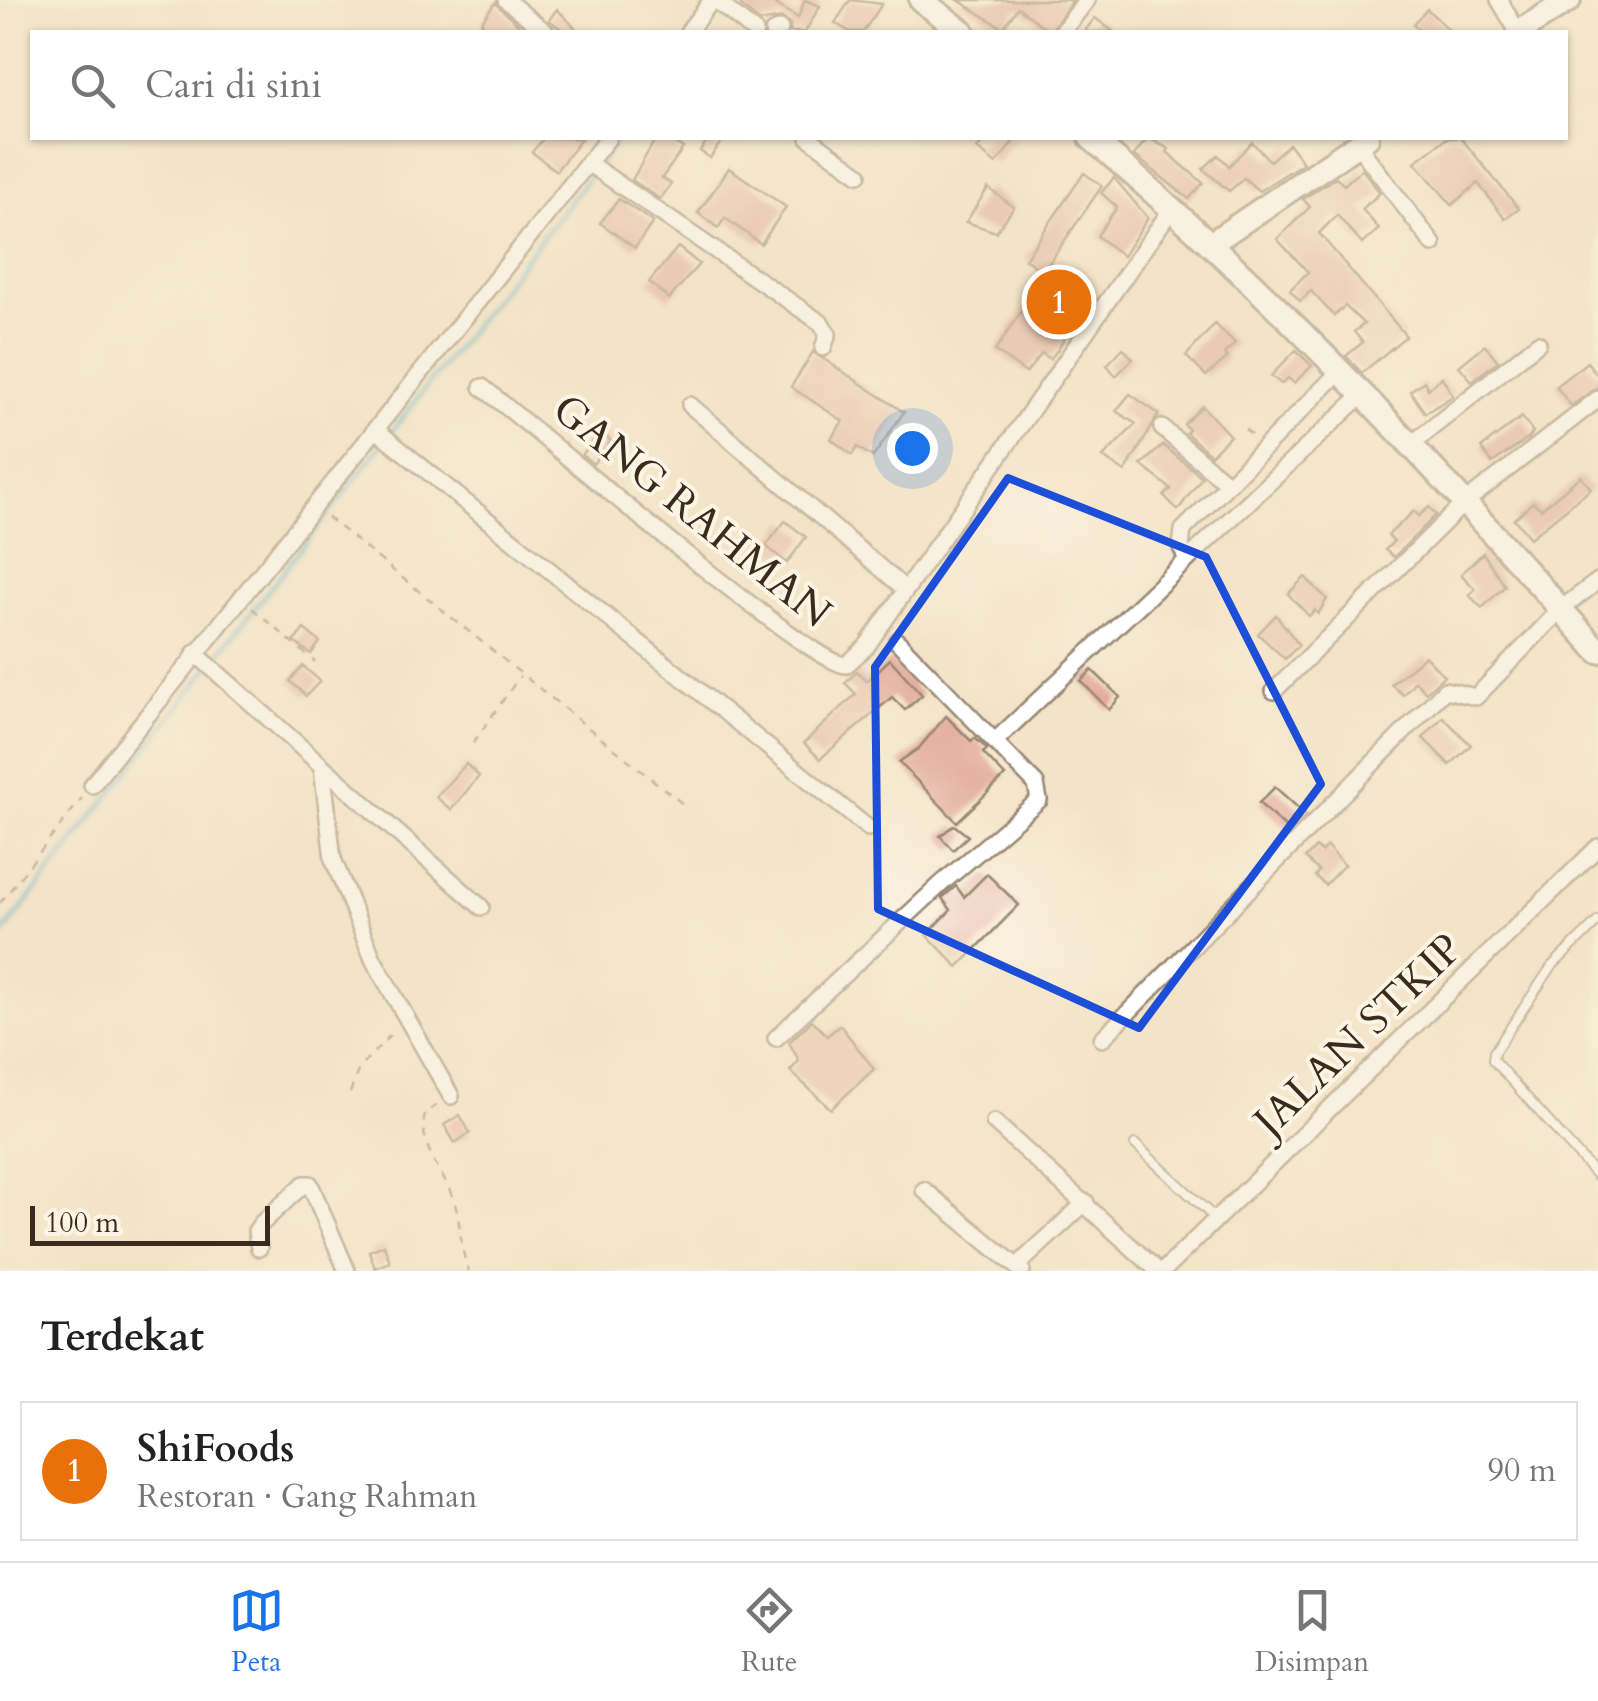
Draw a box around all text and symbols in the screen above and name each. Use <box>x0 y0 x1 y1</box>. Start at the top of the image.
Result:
search box <box>30 30 1568 140</box>
icon: search <box>65 58 120 113</box>
text: Cari di sini <box>145 59 322 111</box>
pin: 1 <box>1026 264 1092 340</box>
street label: GANG RAHMAN <box>541 381 843 641</box>
your location <box>887 423 938 474</box>
street label: JALAN STKIP <box>1237 921 1475 1153</box>
scale bar <box>30 1201 270 1246</box>
text: 100 m <box>45 1204 119 1242</box>
text: Terdekat <box>40 1308 204 1365</box>
text: ShiFoods <box>137 1423 294 1475</box>
text: 1 <box>66 1449 83 1493</box>
text: 90 m <box>1488 1449 1556 1493</box>
text: Restoran · Gang Rahman <box>137 1475 477 1519</box>
tab: Peta <box>229 1583 284 1681</box>
tab: Rute <box>741 1583 797 1681</box>
tab: Disimpan <box>1255 1583 1369 1681</box>

